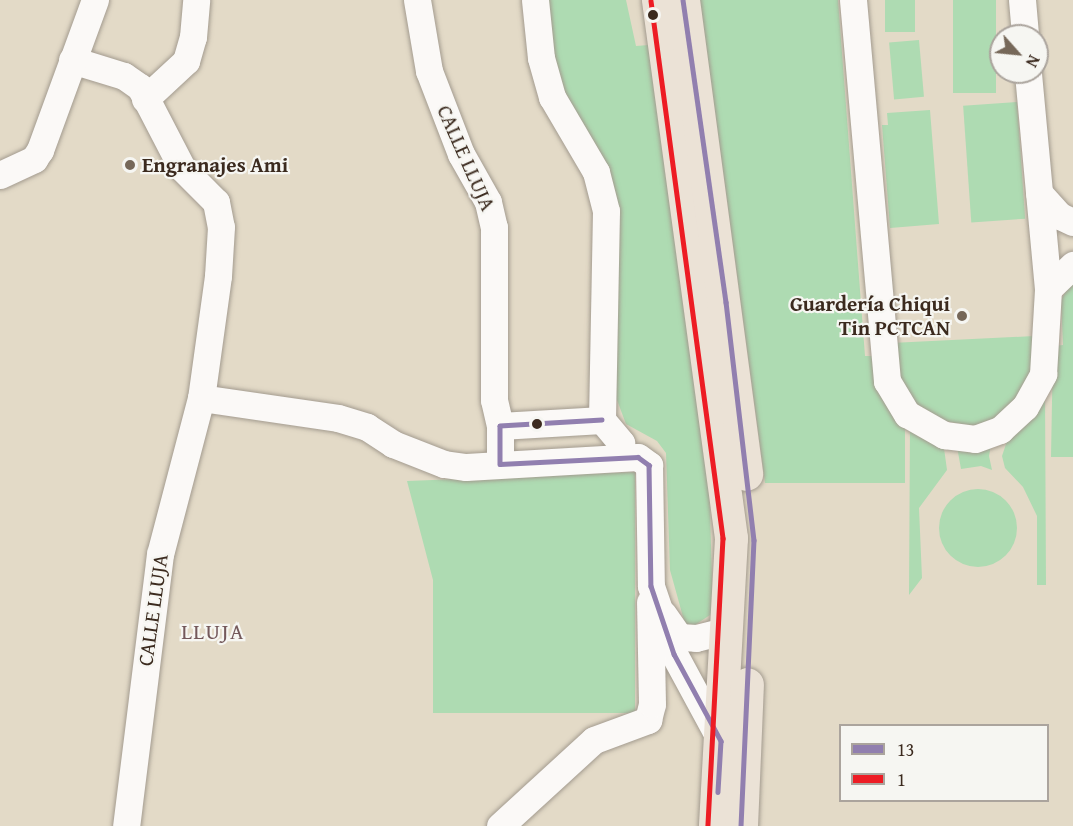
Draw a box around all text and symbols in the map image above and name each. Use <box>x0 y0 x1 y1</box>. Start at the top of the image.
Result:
unlabelled marker <box>647 9 659 21</box>
north arrow <box>989 24 1049 84</box>
text: N <box>1020 51 1046 71</box>
street label: CALLE LLUJA <box>432 101 500 215</box>
place label: Engranajes Ami <box>142 152 288 178</box>
marker: Engranajes Ami <box>123 158 137 172</box>
place label: Guardería Chiqui Tin PCTCAN <box>790 291 950 341</box>
marker: Guardería Chiqui Tin PCTCAN <box>955 309 969 323</box>
unlabelled marker <box>531 418 543 430</box>
street label: CALLE LLUJA <box>133 552 173 668</box>
district label: LLUJA <box>181 619 245 645</box>
legend <box>839 724 1049 802</box>
text: 13 <box>897 736 914 763</box>
text: 1 <box>897 766 906 793</box>

